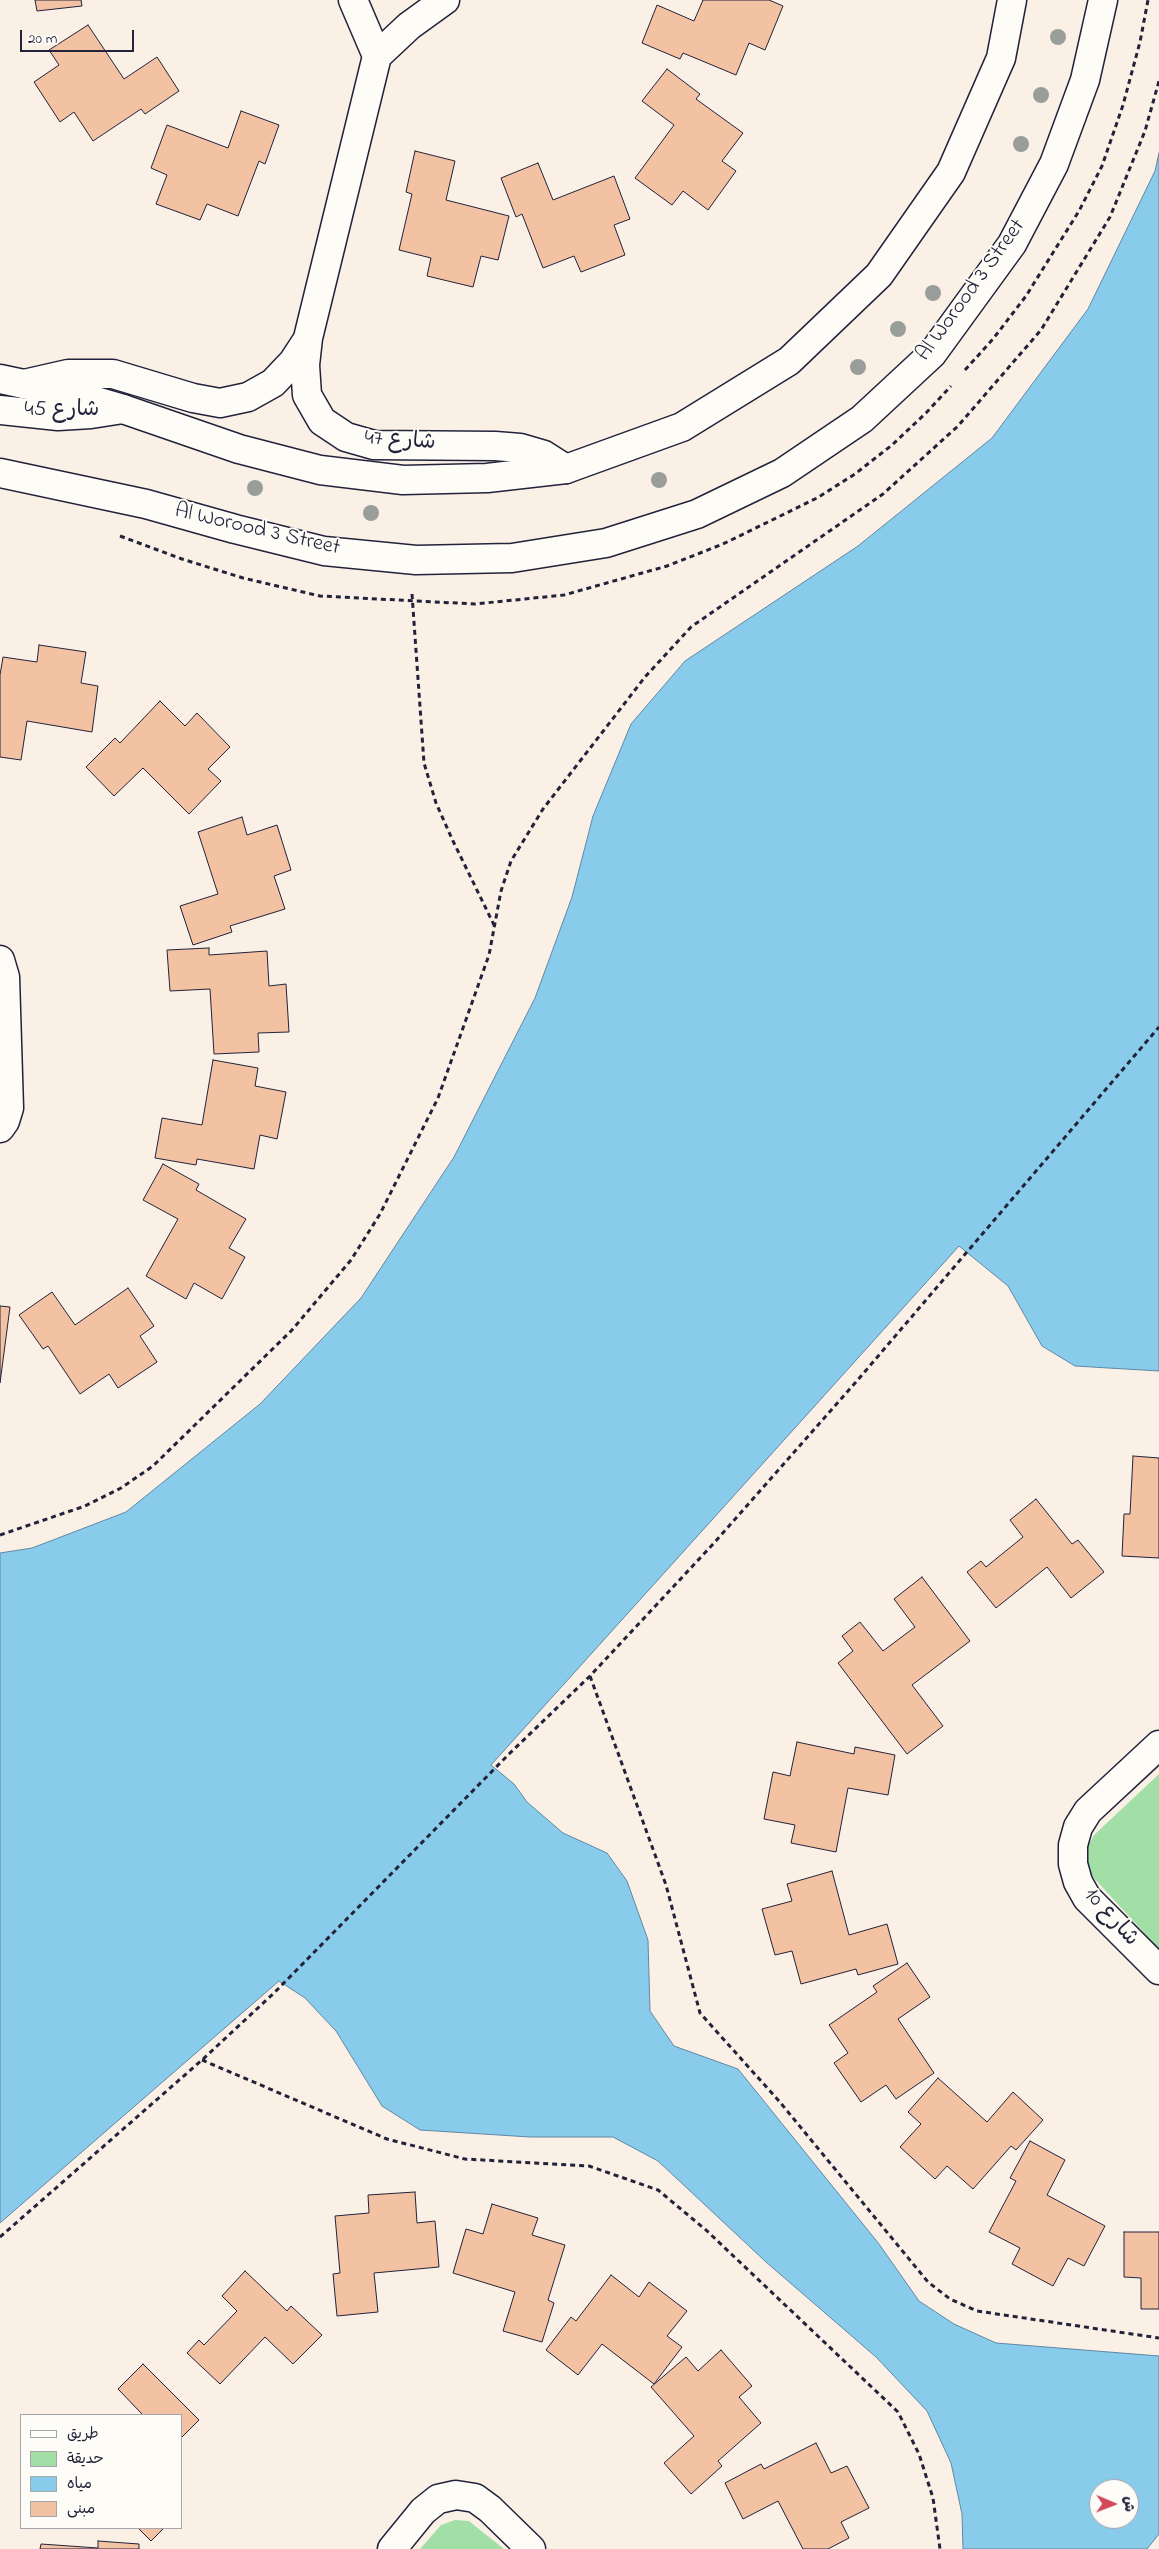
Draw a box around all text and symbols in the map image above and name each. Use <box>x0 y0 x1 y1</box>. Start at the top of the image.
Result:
scale bar <box>22 20 136 52</box>
text: 20 m <box>28 28 57 50</box>
street label: Al Worood 3 Street <box>912 215 1032 367</box>
street label: شارع 45 <box>25 398 99 424</box>
street label: شارع 47 <box>364 426 436 458</box>
street label: Al Worood 3 Street <box>172 499 342 563</box>
street label: شارع 10 <box>1077 1883 1143 1953</box>
legend <box>20 2414 182 2529</box>
text: طريق <box>67 2423 99 2445</box>
text: حديقة <box>67 2448 104 2470</box>
text: مياه <box>67 2473 92 2495</box>
north arrow <box>1089 2479 1139 2529</box>
text: ش <box>1118 2496 1139 2512</box>
text: مبنى <box>67 2498 95 2520</box>

